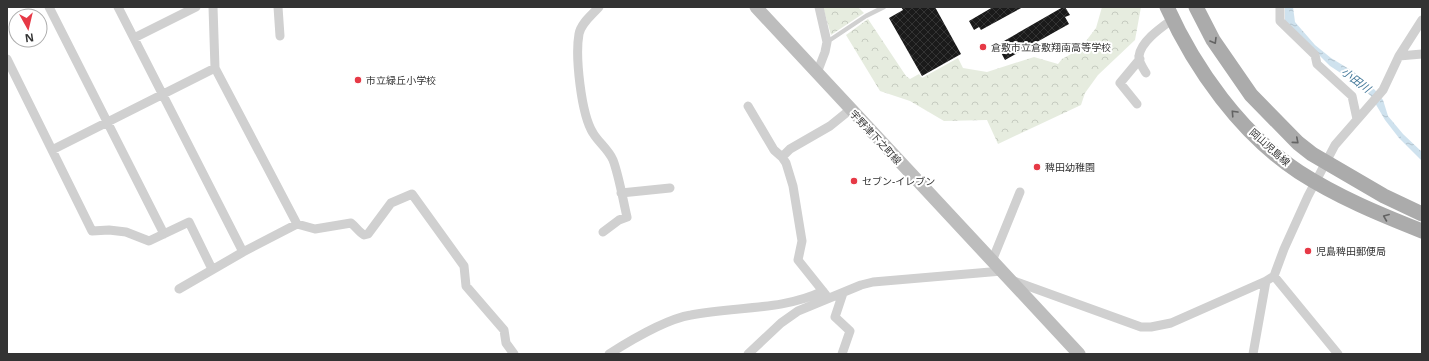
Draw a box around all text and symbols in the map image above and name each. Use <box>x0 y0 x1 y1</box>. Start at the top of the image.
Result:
north arrow <box>8 8 48 48</box>
text: N <box>24 30 35 46</box>
one-way arrow <box>1210 37 1217 44</box>
place label: 倉敷市立倉敷翔南高等学校 <box>991 40 1111 54</box>
marker: 倉敷市立倉敷翔南高等学校 <box>978 42 988 52</box>
water label: 小田川 <box>1339 64 1375 96</box>
place label: 市立緑丘小学校 <box>366 73 436 87</box>
marker: 市立緑丘小学校 <box>353 75 363 85</box>
street label: 宇野津下之町線 <box>847 107 905 167</box>
one-way arrow <box>1232 110 1239 117</box>
street label: 岡山児島線 <box>1247 125 1293 169</box>
one-way arrow <box>1292 137 1299 144</box>
place label: 稗田幼稚園 <box>1045 160 1095 174</box>
marker: 稗田幼稚園 <box>1032 162 1042 172</box>
place label: セブン-イレブン <box>862 174 935 188</box>
marker: セブン-イレブン <box>849 176 859 186</box>
one-way arrow <box>1382 214 1390 222</box>
place label: 児島稗田郵便局 <box>1316 244 1386 258</box>
marker: 児島稗田郵便局 <box>1303 246 1313 256</box>

